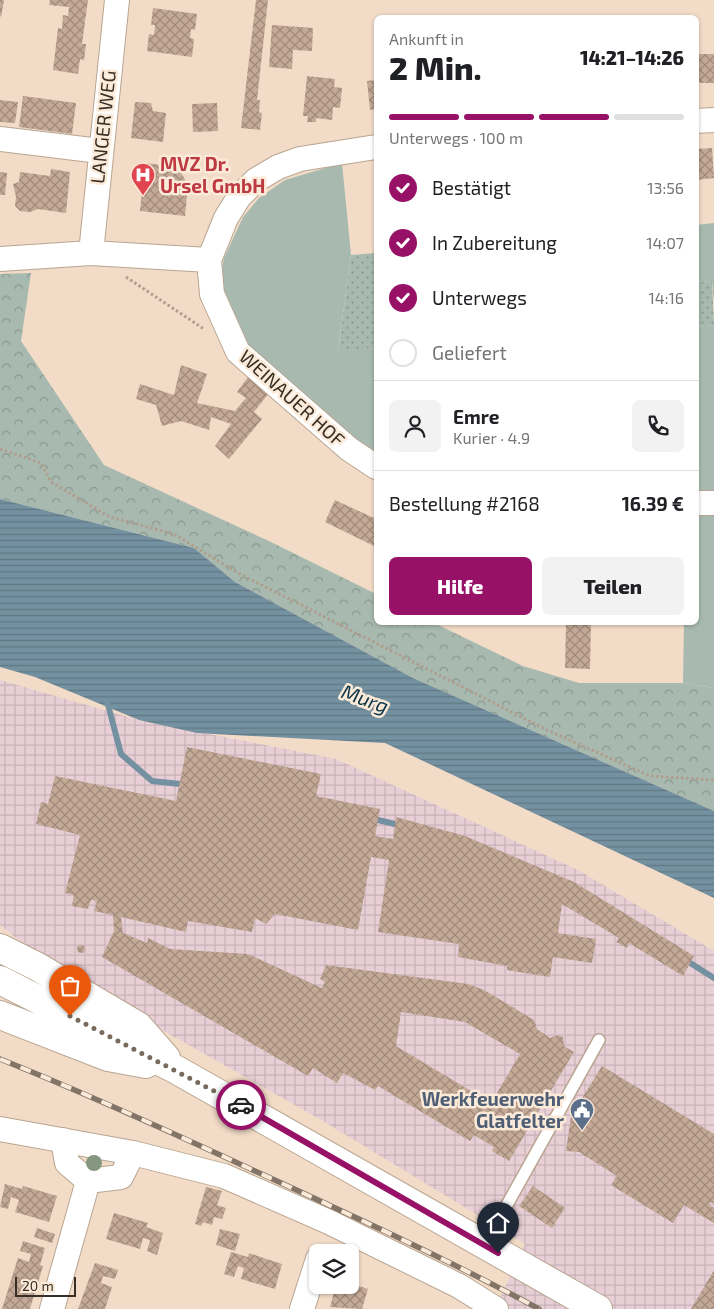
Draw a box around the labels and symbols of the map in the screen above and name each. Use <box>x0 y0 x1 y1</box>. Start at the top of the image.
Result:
street label: LANGER WEG <box>85 69 120 185</box>
place label: MVZ Dr. Ursel GmbH <box>160 152 265 197</box>
hospital icon: MVZ Dr. Ursel GmbH <box>130 162 156 196</box>
street label: WEINAUER HOF <box>235 344 350 451</box>
water label: Murg <box>339 679 392 718</box>
pin <box>49 965 91 1016</box>
courier <box>216 1080 266 1130</box>
place label: Werkfeuerwehr Glatfelter <box>422 1087 564 1132</box>
public building icon: Werkfeuerwehr Glatfelter <box>569 1097 595 1131</box>
pin <box>477 1202 519 1253</box>
scale bar <box>15 1274 76 1297</box>

